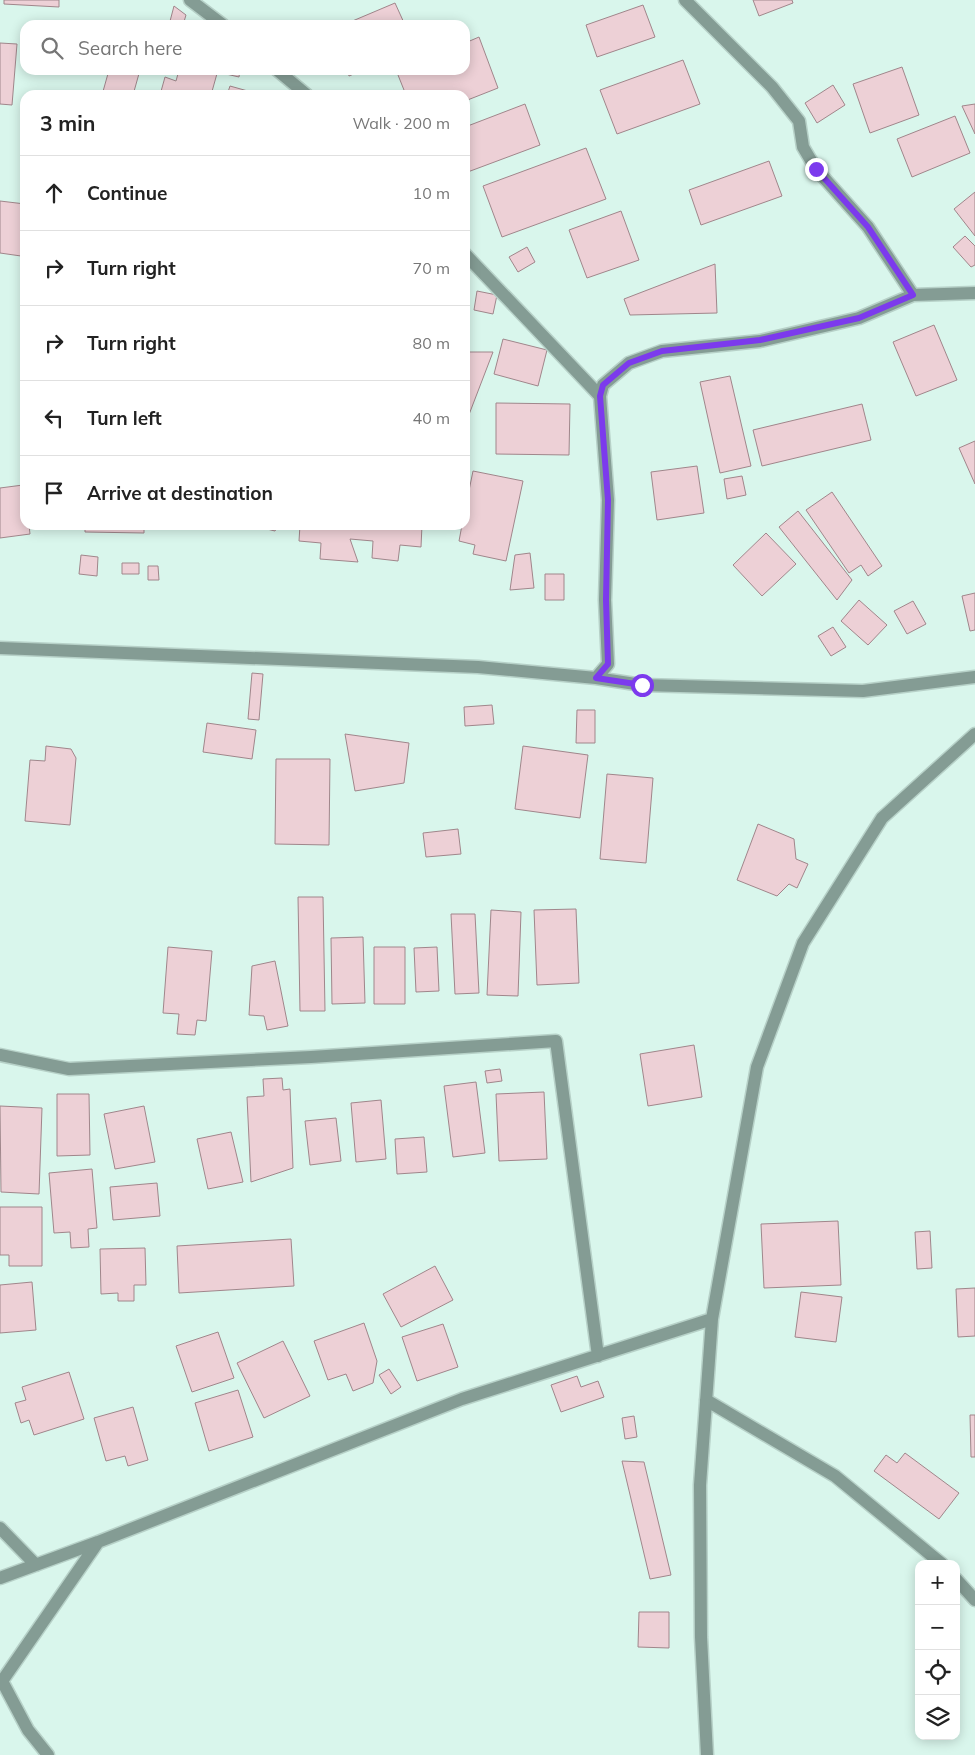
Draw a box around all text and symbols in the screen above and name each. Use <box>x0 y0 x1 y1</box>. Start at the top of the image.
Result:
search box <box>20 20 470 75</box>
icon: search <box>38 34 66 62</box>
text: Search here <box>78 36 182 60</box>
text: 3 min <box>40 110 95 136</box>
text: Walk · 200 m <box>352 113 450 133</box>
route end <box>805 158 828 181</box>
icon: ahead <box>40 179 68 207</box>
text: Continue <box>87 181 167 205</box>
text: 10 m <box>413 183 450 203</box>
icon: right <box>40 254 68 282</box>
text: Turn right <box>87 256 176 280</box>
text: 70 m <box>413 258 450 278</box>
icon: right <box>40 329 68 357</box>
text: Turn right <box>87 331 176 355</box>
text: 80 m <box>413 333 450 353</box>
icon: left <box>40 404 68 432</box>
text: Turn left <box>87 406 162 430</box>
text: 40 m <box>413 408 450 428</box>
icon: arrive <box>40 479 68 507</box>
text: Arrive at destination <box>87 481 273 505</box>
route start <box>631 674 654 697</box>
map controls <box>915 1560 960 1740</box>
button: + <box>915 1560 960 1605</box>
button: − <box>915 1605 960 1650</box>
button: locate <box>915 1650 960 1695</box>
button: layers <box>915 1695 960 1740</box>

